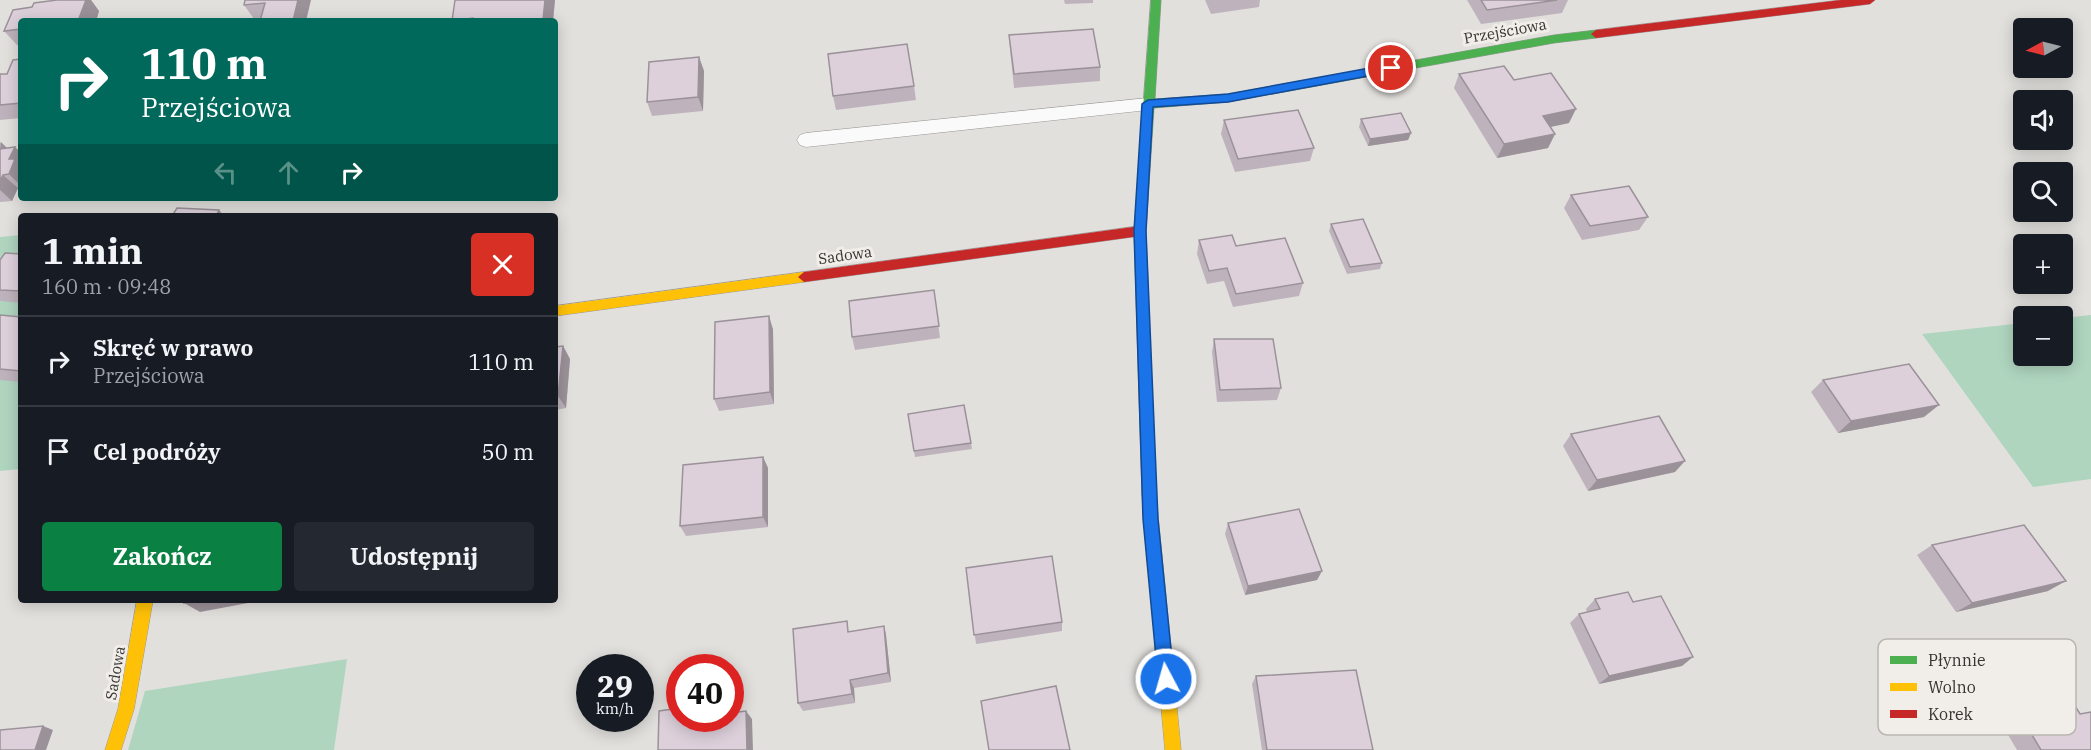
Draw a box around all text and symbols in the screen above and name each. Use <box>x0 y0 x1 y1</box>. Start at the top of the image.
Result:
street label: Przejściowa <box>1462 14 1548 48</box>
north arrow <box>2013 18 2073 78</box>
map controls <box>2013 18 2073 366</box>
text: 110 m <box>141 36 267 91</box>
icon: right <box>42 42 120 120</box>
pin <box>1365 42 1416 93</box>
icon: arrive <box>1374 51 1407 84</box>
text: Przejściowa <box>141 89 292 124</box>
button: sound <box>2013 90 2073 150</box>
icon: left <box>209 156 242 189</box>
icon: ahead <box>272 156 305 189</box>
icon: right <box>335 156 368 189</box>
button: search <box>2013 162 2073 222</box>
text: 1 min <box>42 227 143 274</box>
button: close <box>471 233 534 296</box>
button: + <box>2013 234 2073 294</box>
street label: Sadowa <box>817 242 873 268</box>
text: 160 m · 09:48 <box>42 273 171 300</box>
button: − <box>2013 306 2073 366</box>
text: Skręć w prawo <box>93 333 253 362</box>
icon: right <box>42 345 75 378</box>
text: 110 m <box>468 347 534 376</box>
text: Przejściowa <box>93 362 205 389</box>
icon: arrive <box>42 435 75 468</box>
text: Cel podróży <box>93 437 221 466</box>
text: 50 m <box>482 437 534 466</box>
button: Zakończ <box>42 522 282 591</box>
button: Udostępnij <box>294 522 534 591</box>
legend <box>1878 639 2076 735</box>
street label: Sadowa <box>101 645 129 701</box>
position arrow <box>1134 647 1198 711</box>
text: Płynnie <box>1928 650 1986 670</box>
speed limit sign: 40 <box>666 654 744 732</box>
text: 29 <box>597 666 633 705</box>
text: Wolno <box>1928 677 1976 697</box>
text: km/h <box>596 699 634 718</box>
text: Korek <box>1928 704 1974 724</box>

